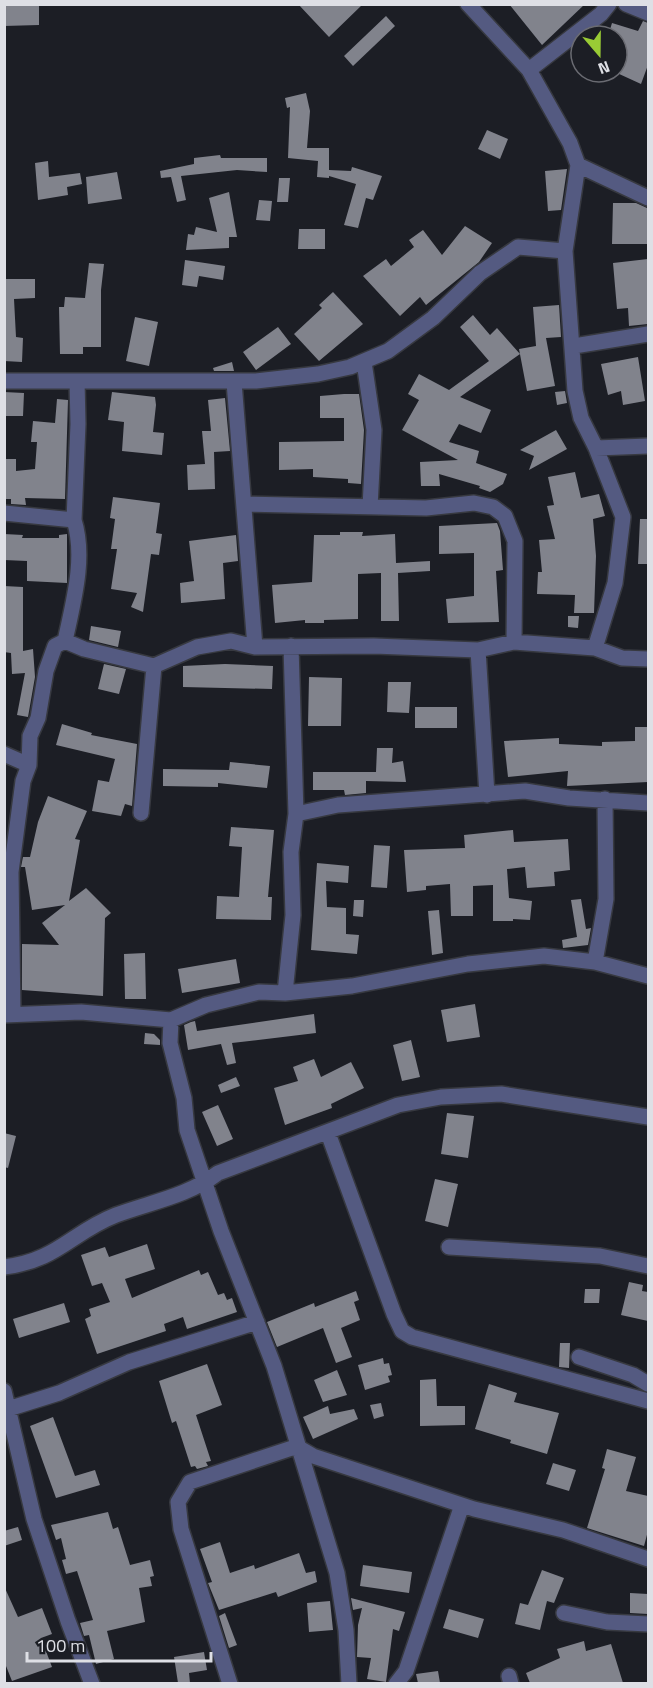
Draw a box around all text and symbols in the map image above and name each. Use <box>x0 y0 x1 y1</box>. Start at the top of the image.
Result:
north arrow <box>569 24 629 84</box>
text: N <box>595 55 613 81</box>
scale bar <box>27 1625 212 1663</box>
text: 100 m <box>36 1632 85 1659</box>

